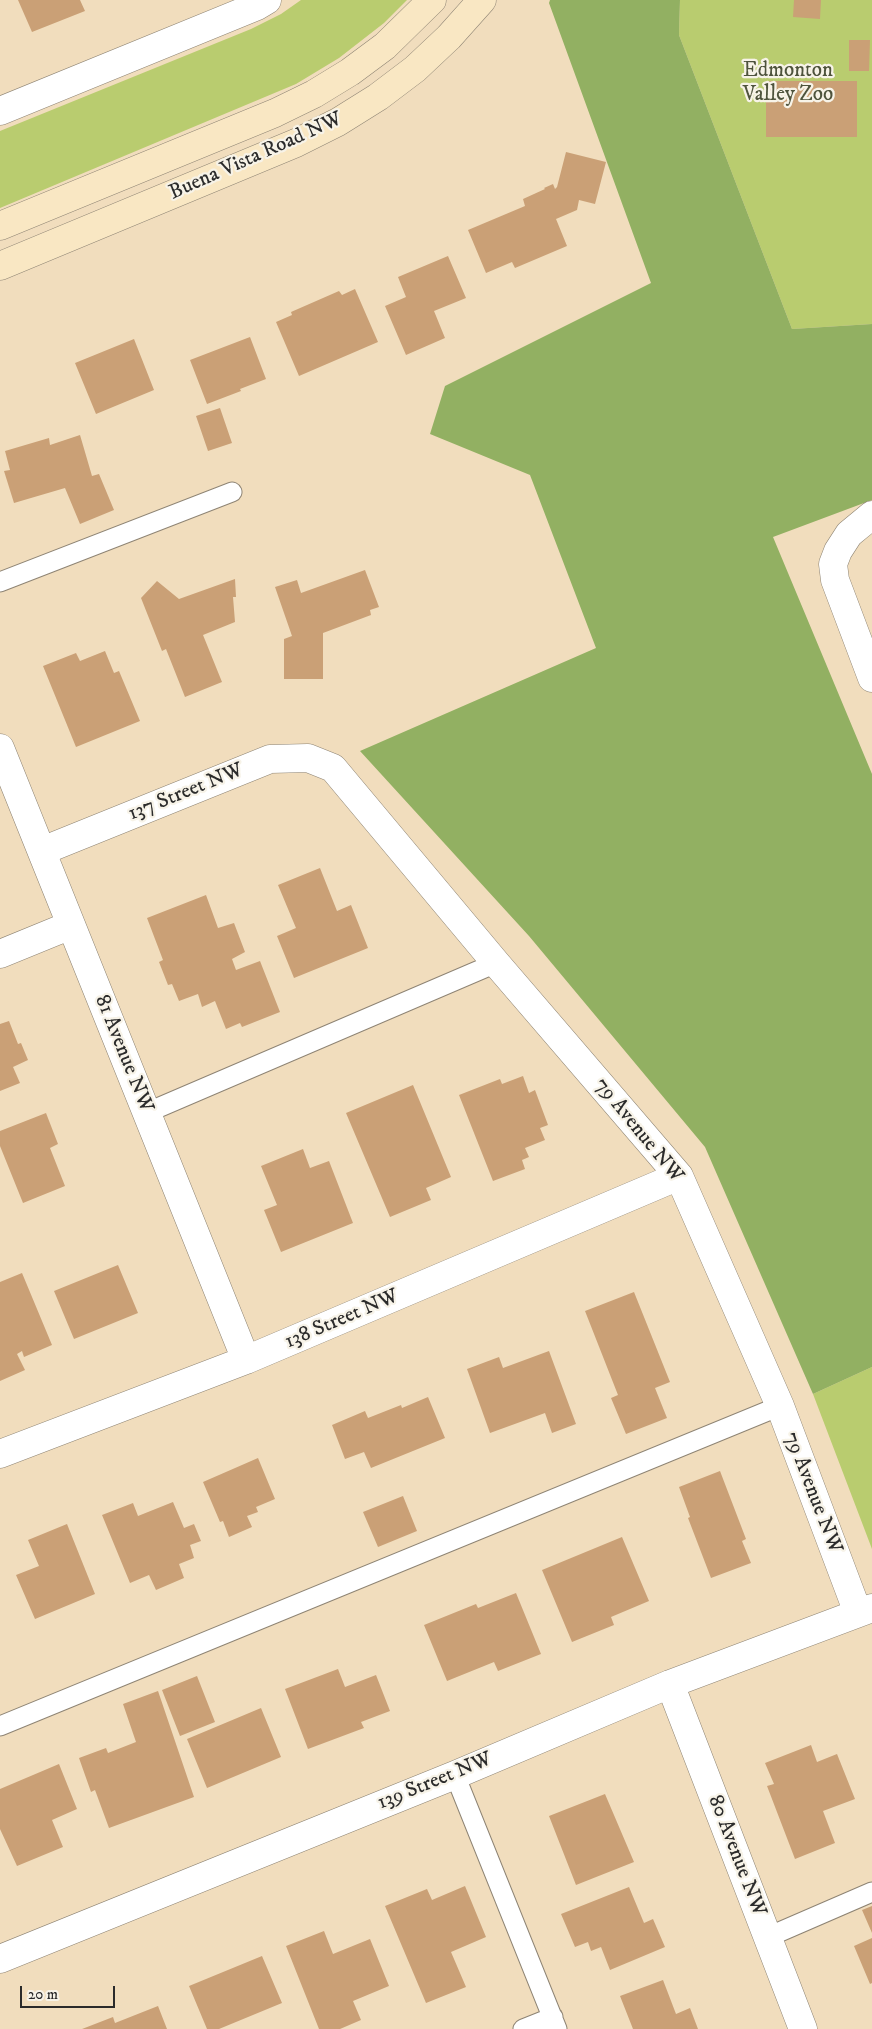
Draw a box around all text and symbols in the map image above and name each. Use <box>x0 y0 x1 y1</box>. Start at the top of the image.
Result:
park label: Edmonton Valley Zoo <box>743 59 833 109</box>
street label: Buena Vista Road NW <box>166 108 346 206</box>
street label: 137 Street NW <box>125 759 247 827</box>
street label: 81 Avenue NW <box>88 992 158 1116</box>
street label: 79 Avenue NW <box>588 1074 688 1188</box>
street label: 138 Street NW <box>281 1285 403 1355</box>
street label: 79 Avenue NW <box>777 1429 847 1557</box>
street label: 139 Street NW <box>374 1748 496 1816</box>
street label: 80 Avenue NW <box>701 1792 771 1920</box>
scale bar <box>22 1976 118 2008</box>
text: 20 m <box>28 1985 58 2004</box>

